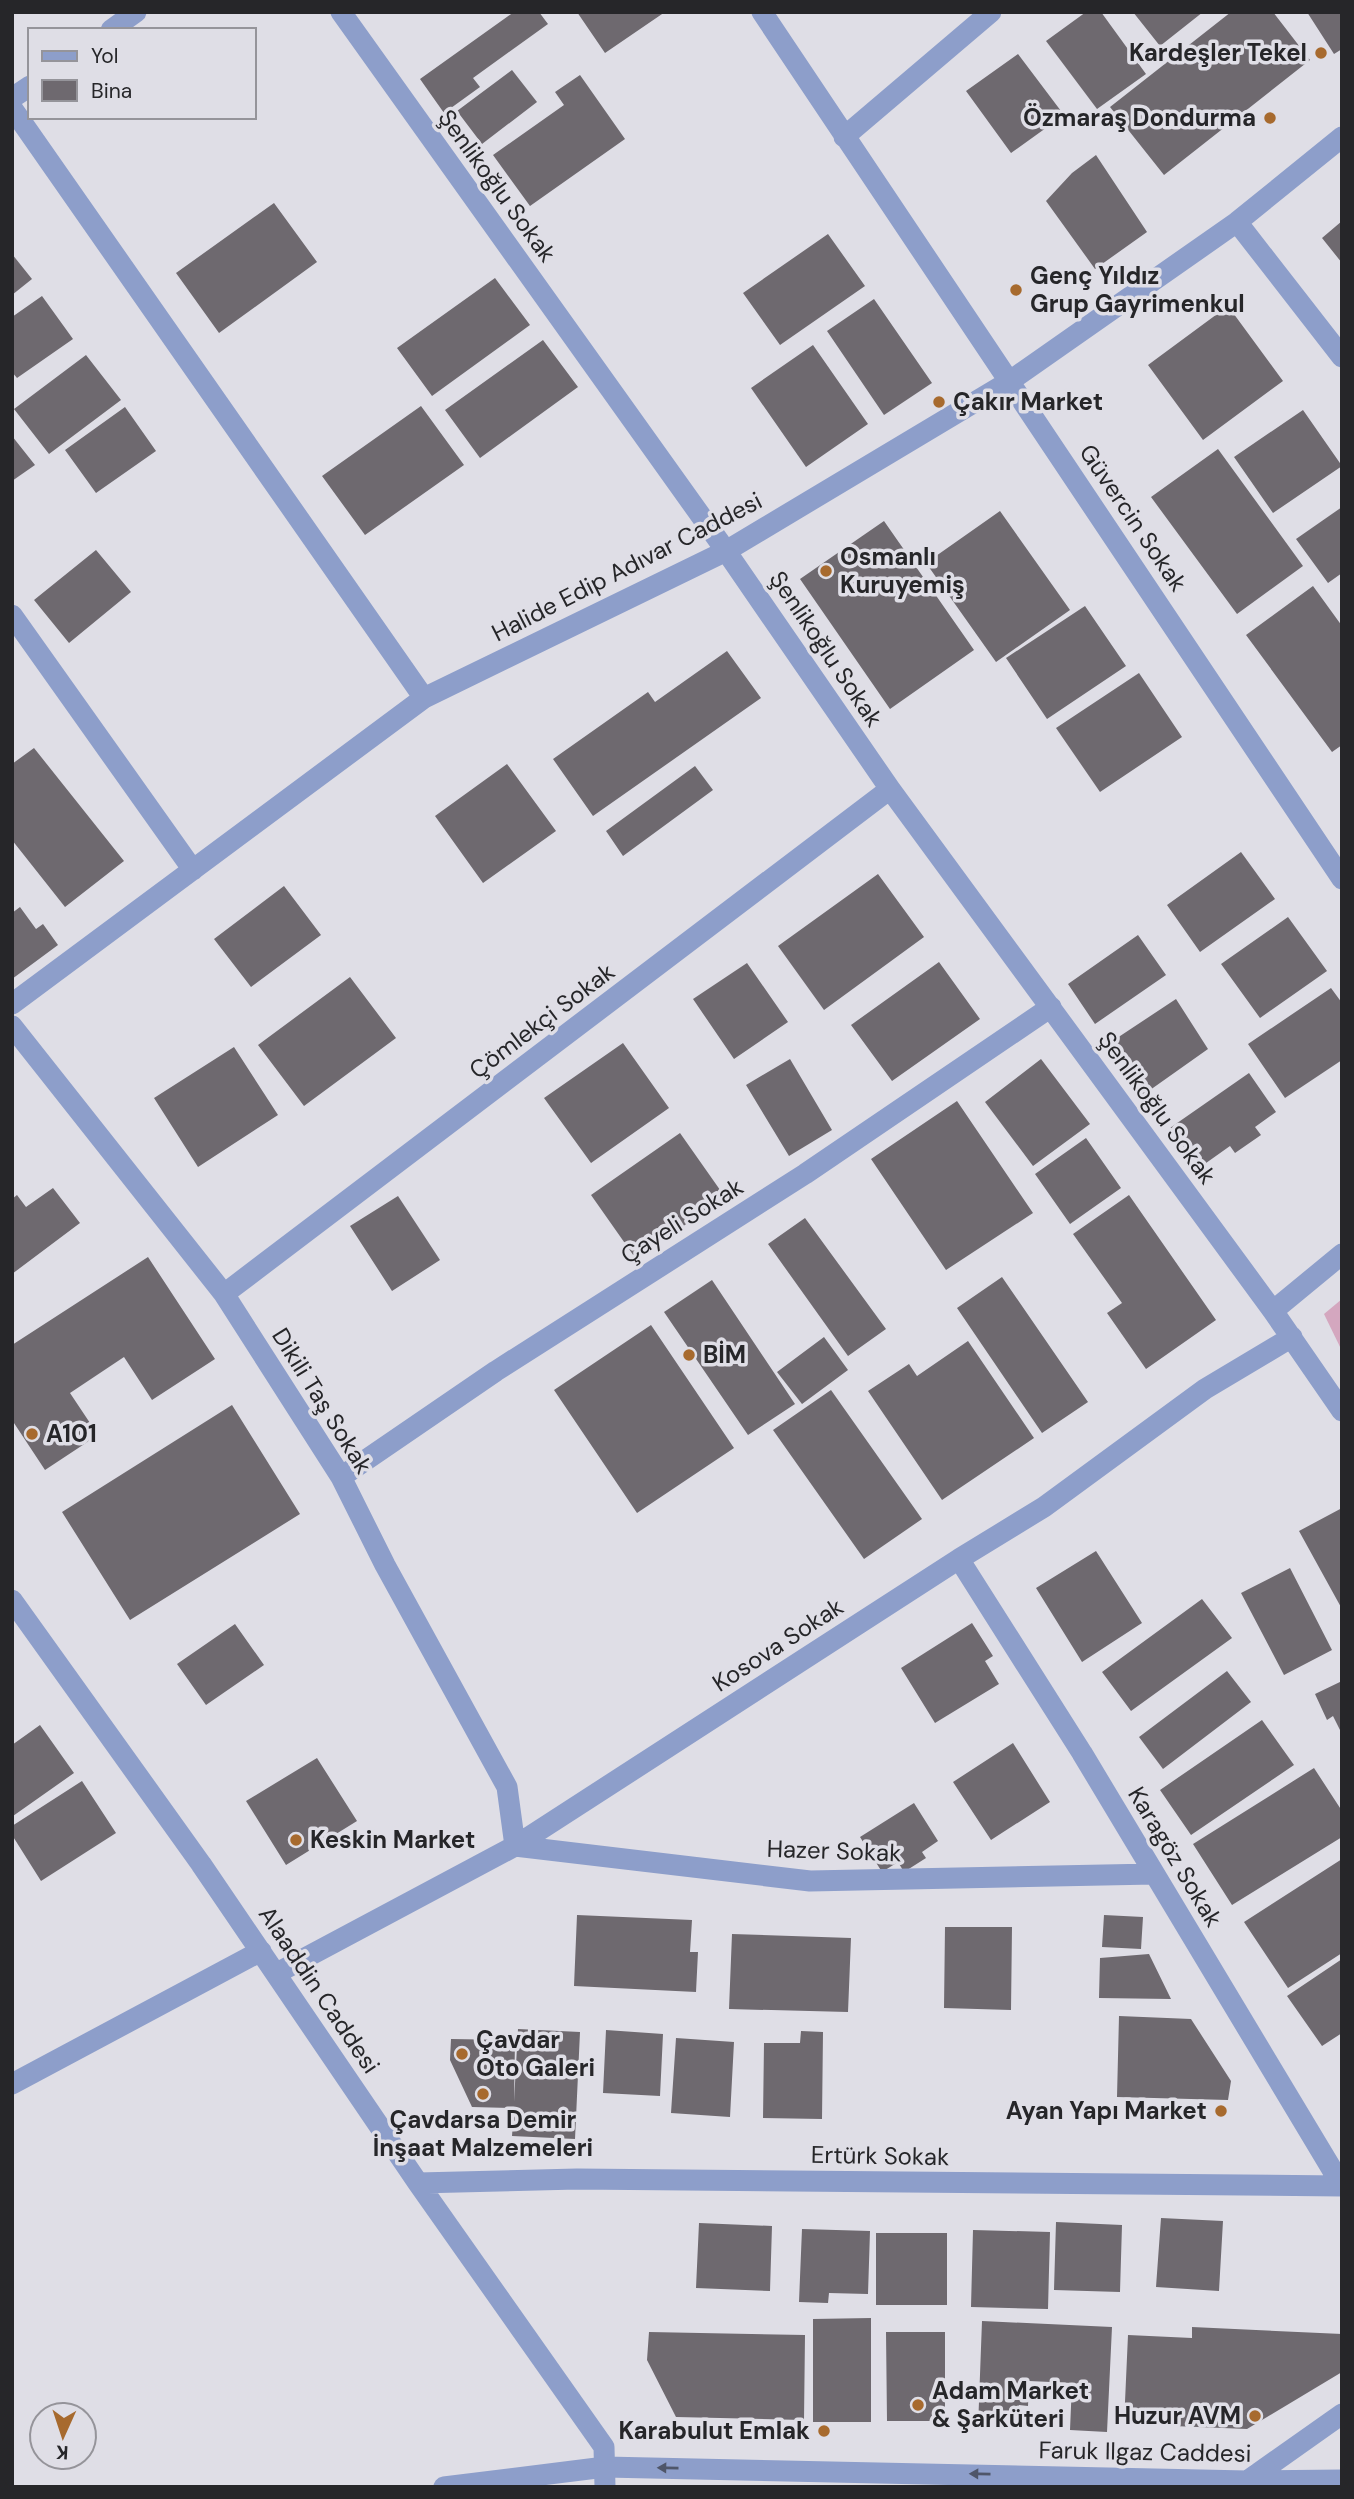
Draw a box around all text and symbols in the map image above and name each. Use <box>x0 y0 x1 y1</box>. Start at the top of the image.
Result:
legend <box>28 28 256 119</box>
place label: Kardeşler Tekel <box>1129 37 1307 68</box>
text: Yol <box>91 42 119 70</box>
marker: Kardeşler Tekel <box>1313 45 1329 61</box>
text: Bina <box>91 77 132 105</box>
place label: Özmaraş Dondurma <box>1023 102 1256 133</box>
street label: Şenlikoğlu Sokak <box>431 103 563 268</box>
marker: Özmaraş Dondurma <box>1262 110 1278 126</box>
place label: Genç Yıldız Grup Gayrimenkul <box>1030 260 1245 319</box>
marker: Genç Yıldız Grup Gayrimenkul <box>1008 282 1024 298</box>
place label: Çakır Market <box>953 386 1103 417</box>
marker: Çakır Market <box>931 394 947 410</box>
street label: Güvercin Sokak <box>1073 438 1194 597</box>
street label: Halide Edip Adıvar Caddesi <box>486 485 767 648</box>
place label: Osmanlı Kuruyemiş <box>840 541 965 600</box>
marker: Osmanlı Kuruyemiş <box>818 563 834 579</box>
street label: Şenlikoğlu Sokak <box>763 565 890 733</box>
street label: Çömlekçi Sokak <box>463 956 621 1085</box>
street label: Şenlikoğlu Sokak <box>1091 1025 1223 1190</box>
street label: Çayeli Sokak <box>615 1171 749 1270</box>
street label: Dikili Taş Sokak <box>265 1322 380 1479</box>
place label: BİM <box>703 1339 746 1370</box>
marker: BİM <box>681 1347 697 1363</box>
place label: A101 <box>46 1418 97 1449</box>
marker: A101 <box>24 1426 40 1442</box>
street label: Kosova Sokak <box>706 1591 849 1698</box>
street label: Karagöz Sokak <box>1121 1781 1229 1933</box>
place label: Keskin Market <box>310 1824 475 1855</box>
marker: Keskin Market <box>288 1832 304 1848</box>
street label: Hazer Sokak <box>766 1833 902 1868</box>
street label: Alaaddin Caddesi <box>252 1900 387 2079</box>
place label: Çavdar Oto Galeri <box>476 2024 595 2083</box>
marker: Çavdar Oto Galeri <box>454 2046 470 2062</box>
marker: Çavdarsa Demir İnşaat Malzemeleri <box>475 2086 491 2102</box>
place label: Ayan Yapı Market <box>1006 2095 1207 2126</box>
marker: Ayan Yapı Market <box>1213 2103 1229 2119</box>
place label: Çavdarsa Demir İnşaat Malzemeleri <box>373 2104 593 2163</box>
street label: Ertürk Sokak <box>811 2139 949 2172</box>
place label: Adam Market & Şarküteri <box>932 2375 1089 2434</box>
marker: Adam Market & Şarküteri <box>910 2397 926 2413</box>
place label: Huzur AVM <box>1114 2400 1241 2431</box>
north arrow <box>28 2401 98 2471</box>
marker: Huzur AVM <box>1247 2408 1263 2424</box>
place label: Karabulut Emlak <box>619 2415 810 2446</box>
marker: Karabulut Emlak <box>816 2423 832 2439</box>
street label: Faruk Ilgaz Caddesi <box>1038 2434 1252 2469</box>
text: K <box>55 2440 69 2465</box>
one-way arrow <box>657 2462 679 2474</box>
one-way arrow <box>968 2468 990 2480</box>

